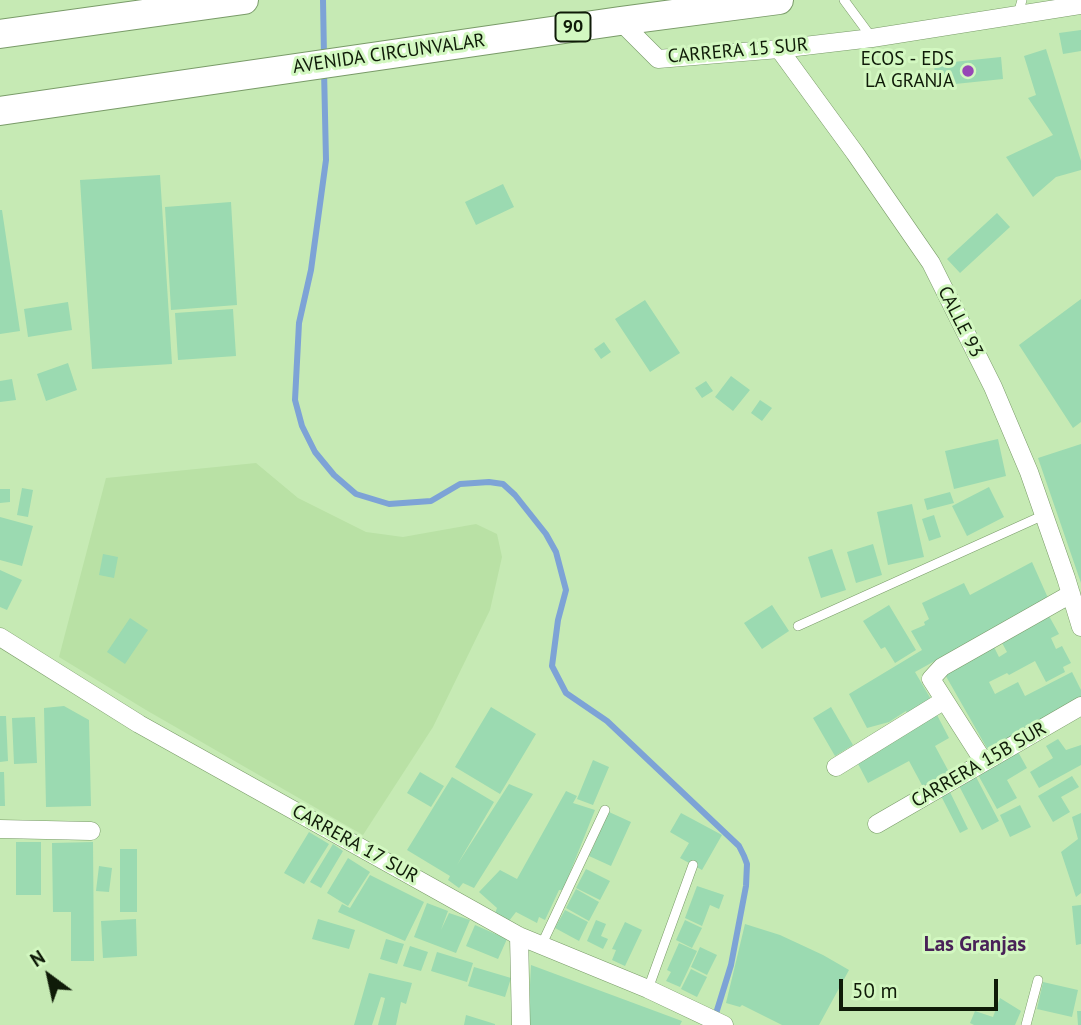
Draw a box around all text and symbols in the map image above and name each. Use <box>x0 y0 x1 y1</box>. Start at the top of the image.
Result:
road number: 90 <box>556 12 590 42</box>
street label: AVENIDA CIRCUNVALAR <box>291 29 487 79</box>
street label: CARRERA 15 SUR <box>667 34 809 68</box>
place label: ECOS - EDS LA GRANJA <box>861 49 954 93</box>
marker: ECOS - EDS LA GRANJA <box>960 63 976 79</box>
street label: CALLE 93 <box>932 283 988 361</box>
street label: CARRERA 15B SUR <box>908 717 1050 813</box>
street label: CARRERA 17 SUR <box>288 800 422 888</box>
district label: Las Granjas <box>924 932 1026 958</box>
north arrow <box>14 941 84 1011</box>
text: N <box>26 945 49 972</box>
scale bar <box>843 965 1002 1009</box>
text: 50 m <box>852 977 898 1004</box>

